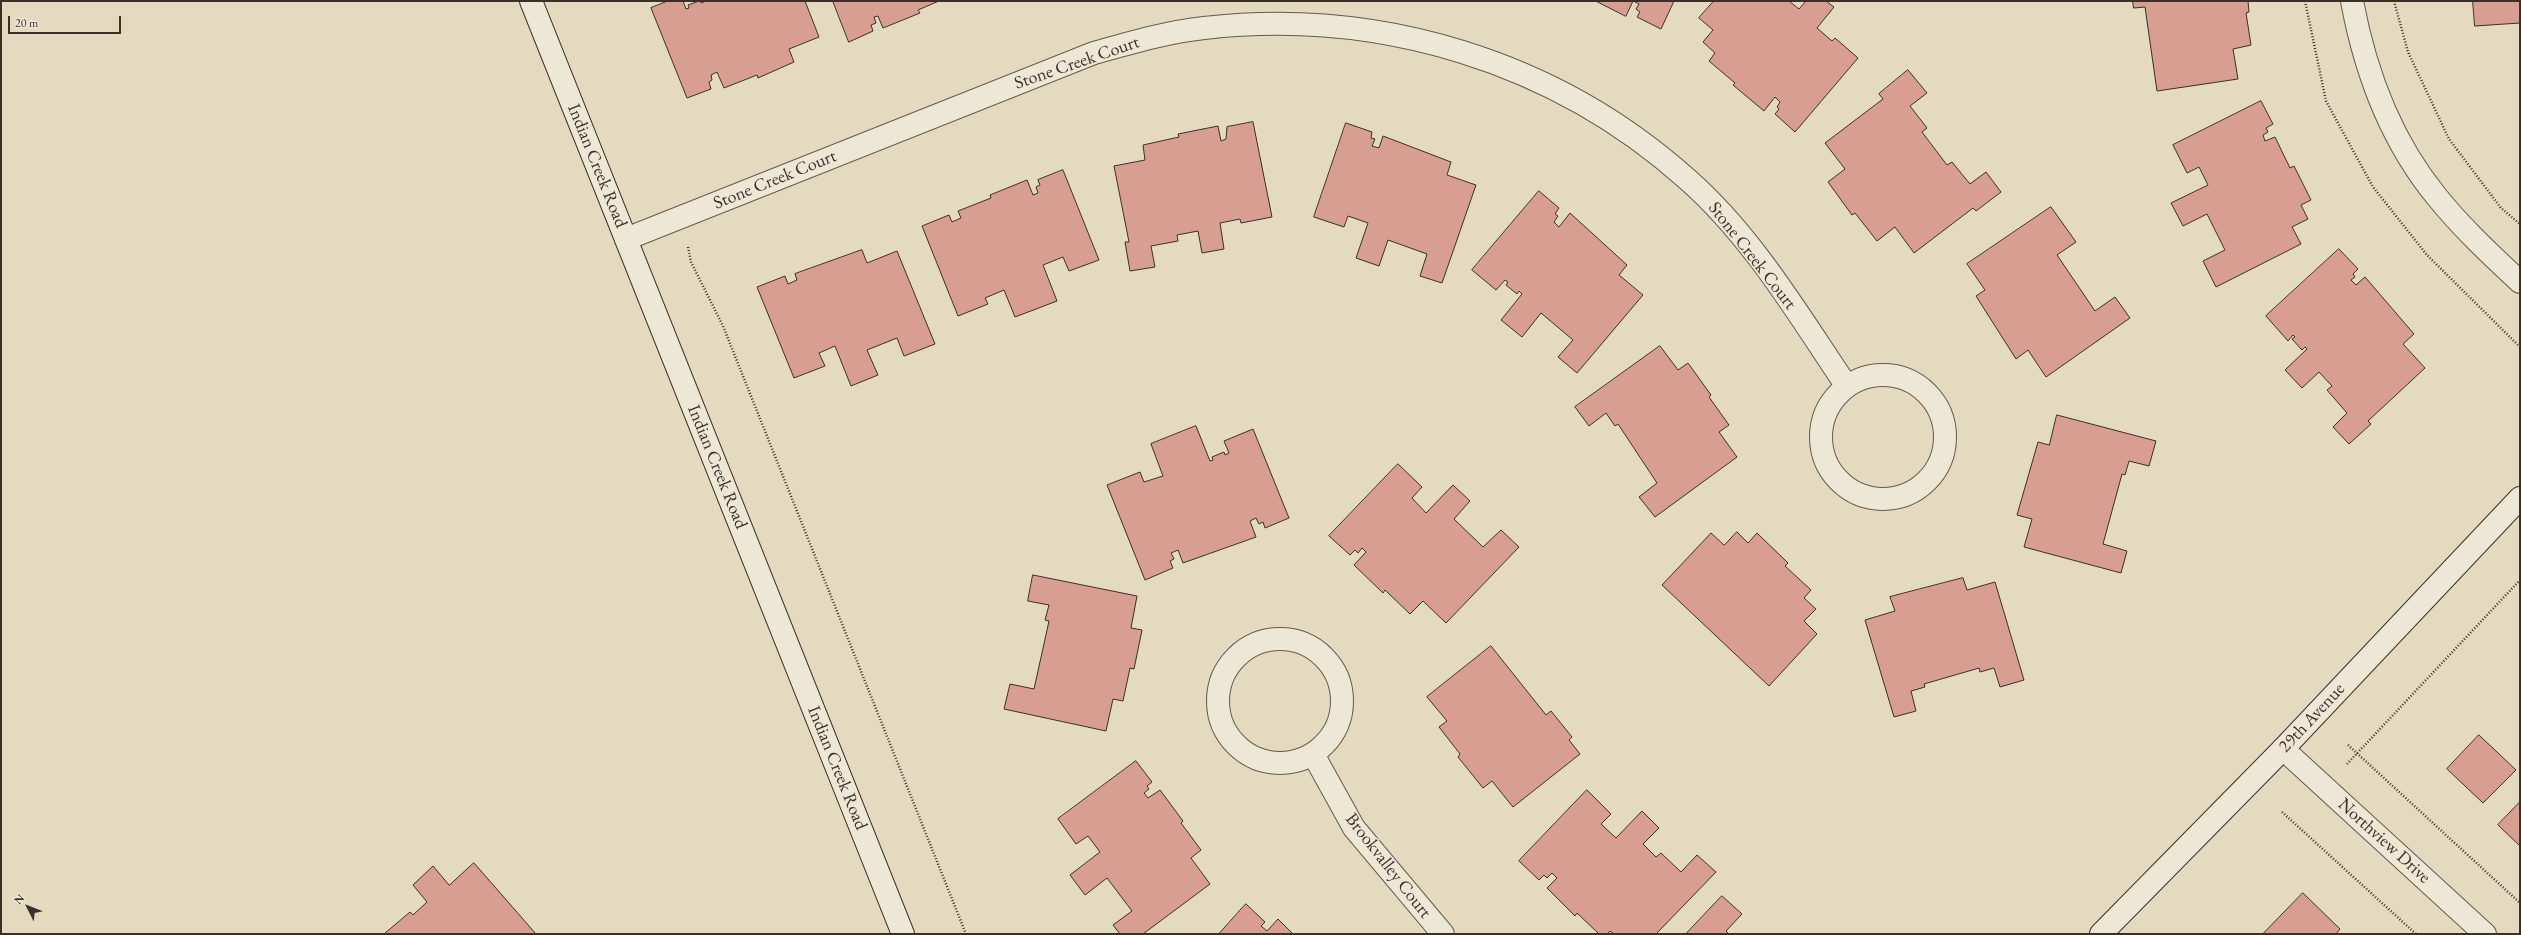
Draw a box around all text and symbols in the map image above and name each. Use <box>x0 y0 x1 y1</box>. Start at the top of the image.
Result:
scale bar <box>10 8 123 34</box>
text: 20 m <box>15 15 38 31</box>
street label: Stone Creek Court <box>1012 32 1142 94</box>
street label: Indian Creek Road <box>562 101 632 231</box>
street label: Stone Creek Court <box>710 146 840 214</box>
street label: Stone Creek Court <box>1703 198 1801 314</box>
street label: Indian Creek Road <box>682 402 752 532</box>
street label: 29th Avenue <box>2274 679 2350 757</box>
street label: Indian Creek Road <box>802 703 872 833</box>
street label: Northview Drive <box>2333 794 2435 888</box>
street label: Brookvalley Court <box>1340 809 1436 923</box>
north arrow <box>8 887 48 927</box>
text: N <box>11 891 27 907</box>

